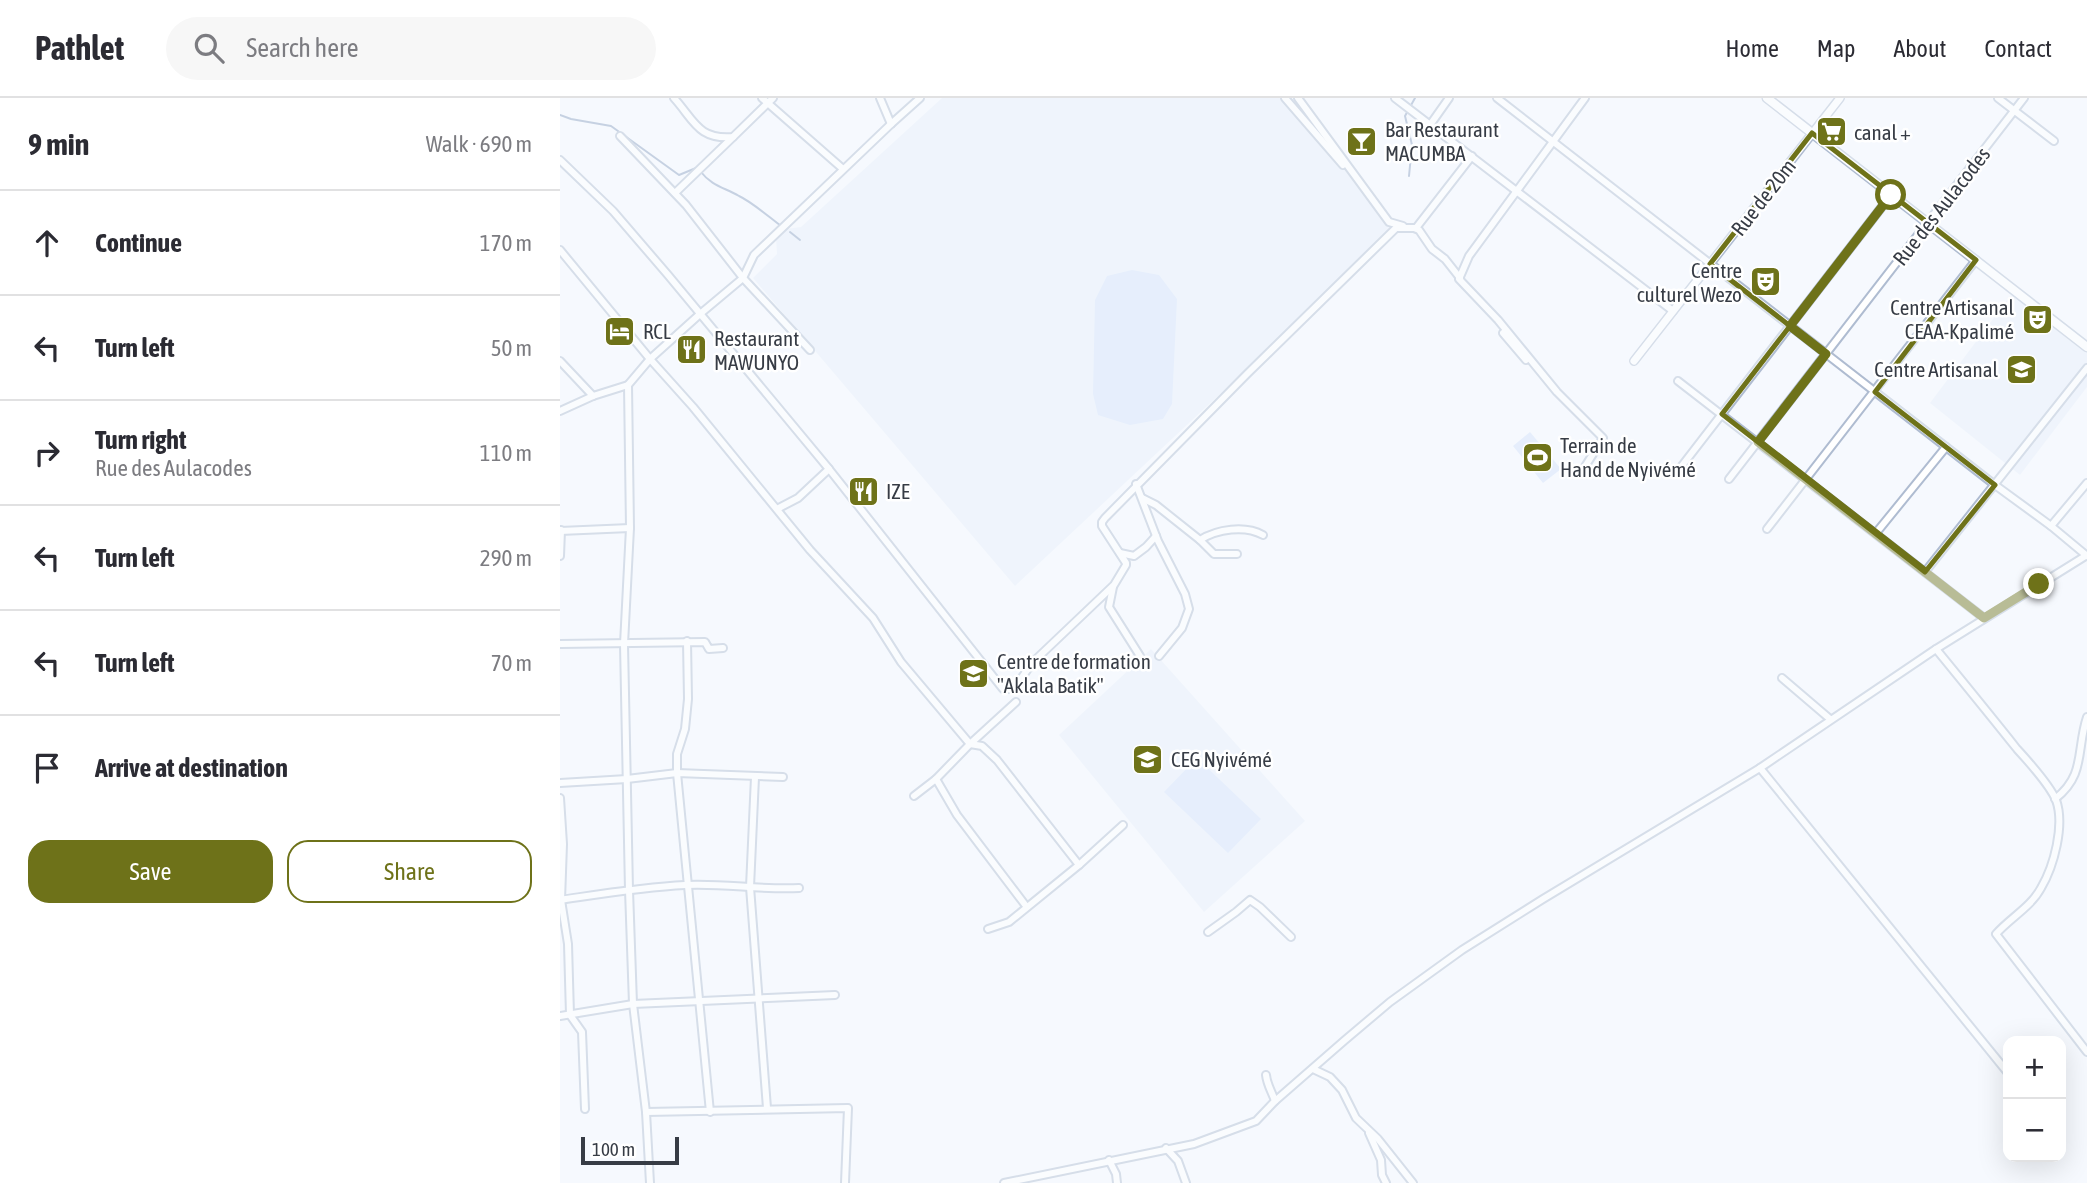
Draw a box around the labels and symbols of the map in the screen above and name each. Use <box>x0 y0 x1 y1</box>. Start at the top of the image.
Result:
supermarket icon: canal + <box>1814 115 1848 149</box>
place label: Bar Restaurant MACUMBA <box>1385 117 1499 165</box>
place label: canal + <box>1854 120 1911 144</box>
bar icon: Bar Restaurant MACUMBA <box>1345 124 1379 158</box>
street label: Rue des Aulacodes <box>1887 142 1995 270</box>
street label: Rue de 20m <box>1726 154 1800 240</box>
route start <box>1875 179 1906 210</box>
place label: Centre culturel Wezo <box>1637 258 1742 306</box>
theatre icon: Centre culturel Wezo <box>1748 265 1782 299</box>
place label: Centre Artisanal CEAA-Kpalimé <box>1890 295 2014 343</box>
theatre icon: Centre Artisanal CEAA-Kpalimé <box>2020 302 2054 336</box>
hotel icon: RCL <box>603 314 637 348</box>
place label: RCL <box>643 319 671 343</box>
place label: Restaurant MAWUNYO <box>714 326 799 374</box>
restaurant icon: Restaurant MAWUNYO <box>674 333 708 367</box>
school or university icon: Centre Artisanal <box>2004 352 2038 386</box>
place label: Centre Artisanal <box>1874 357 1998 381</box>
place label: Terrain de Hand de Nyivémé <box>1560 433 1696 481</box>
sports icon: Terrain de Hand de Nyivémé <box>1520 440 1554 474</box>
restaurant icon: IZE <box>846 474 880 508</box>
place label: IZE <box>886 479 910 503</box>
route end <box>2023 568 2054 599</box>
place label: Centre de formation "Aklala Batik" <box>997 649 1151 697</box>
school or university icon: Centre de formation "Aklala Batik" <box>957 656 991 690</box>
school or university icon: CEG Nyivémé <box>1131 742 1165 776</box>
place label: CEG Nyivémé <box>1171 747 1272 771</box>
scale bar <box>581 1134 679 1166</box>

